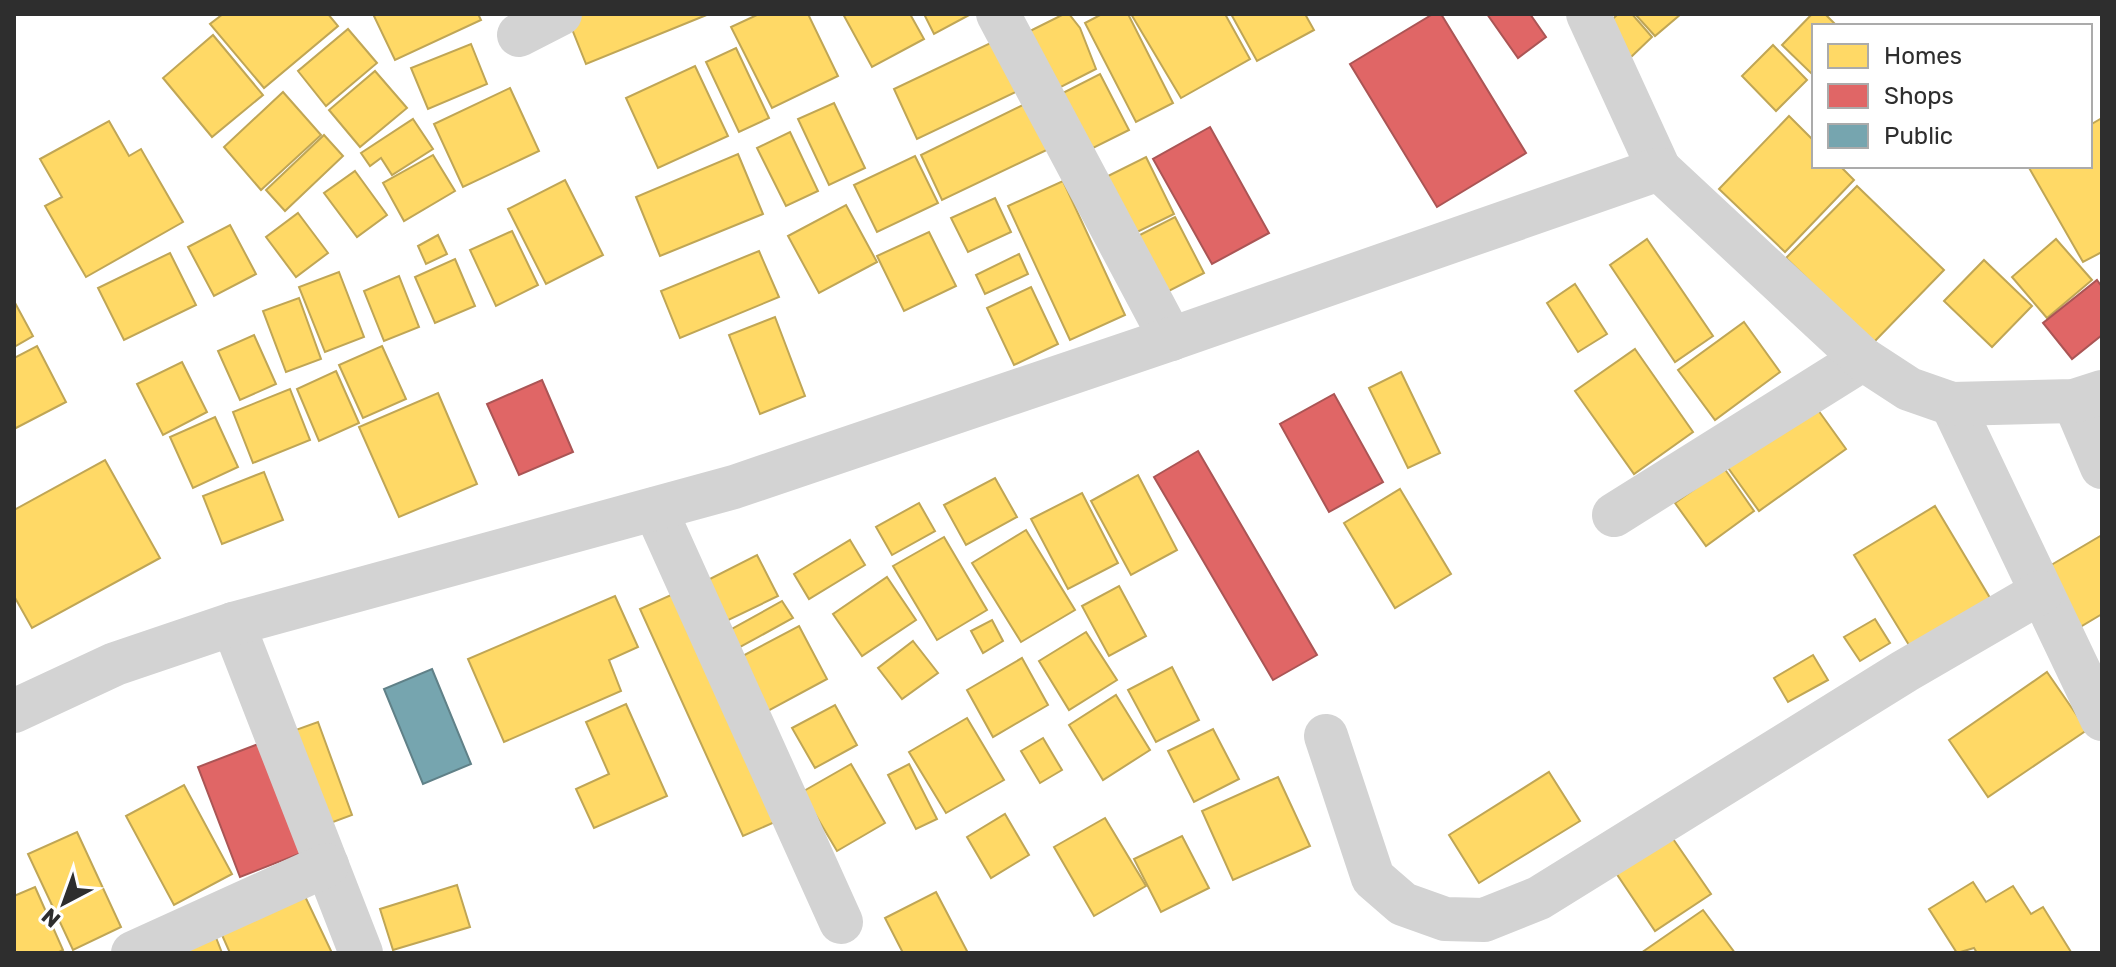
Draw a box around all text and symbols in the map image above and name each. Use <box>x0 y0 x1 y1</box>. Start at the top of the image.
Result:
legend <box>1812 24 2092 168</box>
text: Homes <box>1884 42 1962 70</box>
text: Shops <box>1884 82 1954 110</box>
text: Public <box>1884 122 1953 150</box>
north arrow <box>24 863 104 943</box>
text: N <box>36 902 66 933</box>

